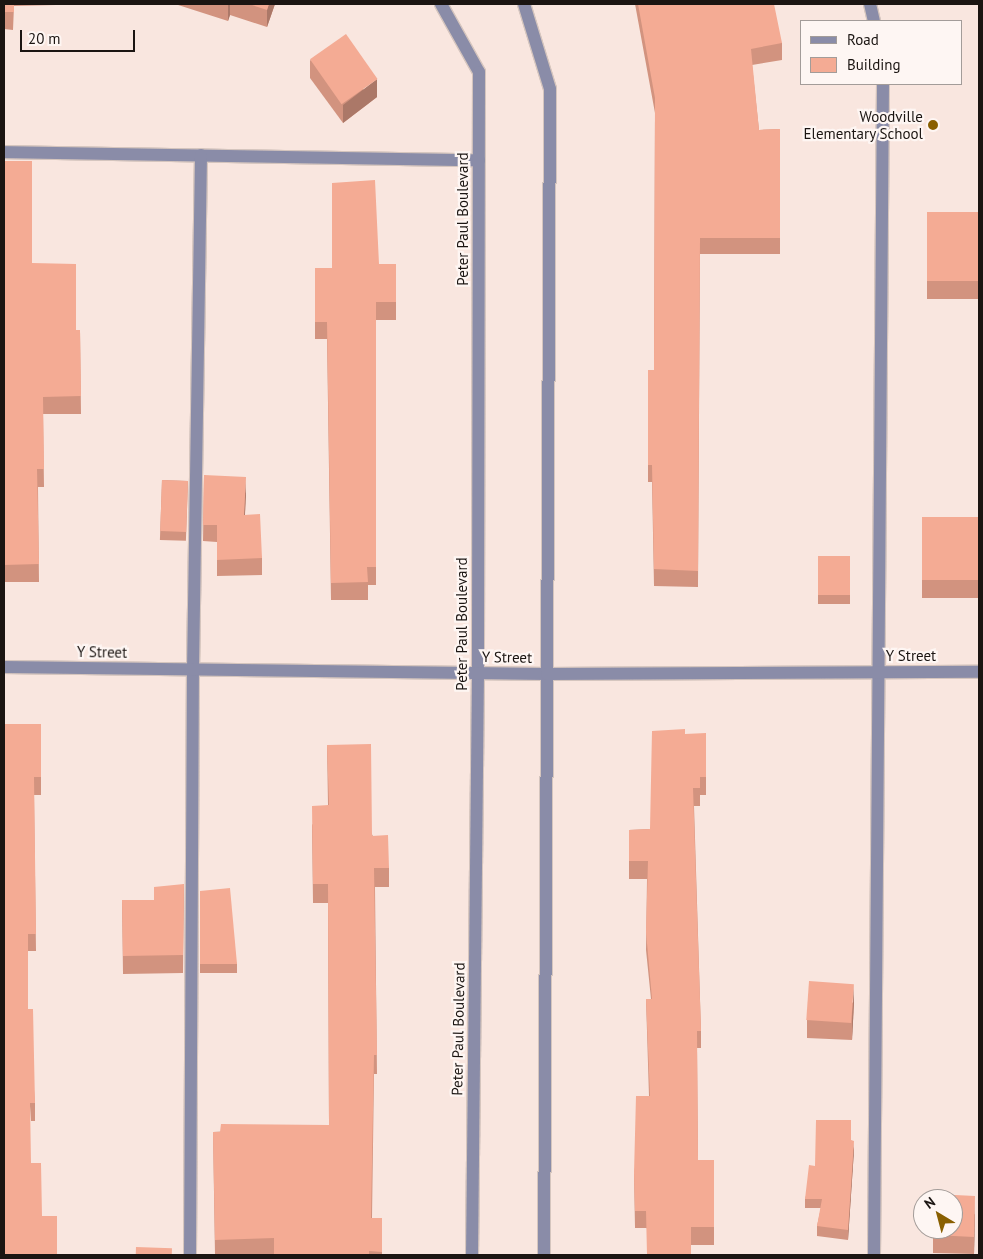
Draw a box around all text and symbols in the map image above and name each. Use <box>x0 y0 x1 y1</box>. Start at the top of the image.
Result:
scale bar <box>22 20 138 52</box>
legend <box>800 20 963 85</box>
text: 20 m <box>28 29 61 48</box>
text: Road <box>847 30 879 49</box>
text: Building <box>847 55 901 74</box>
place label: Woodville Elementary School <box>803 107 923 142</box>
marker: Woodville Elementary School <box>927 119 939 131</box>
street label: Peter Paul Boulevard <box>454 152 472 286</box>
street label: Peter Paul Boulevard <box>453 557 471 691</box>
street label: Y Street <box>77 643 127 661</box>
street label: Y Street <box>886 647 936 665</box>
street label: Y Street <box>482 648 532 666</box>
street label: Peter Paul Boulevard <box>448 962 468 1096</box>
north arrow <box>913 1189 963 1239</box>
text: N <box>920 1193 939 1213</box>

